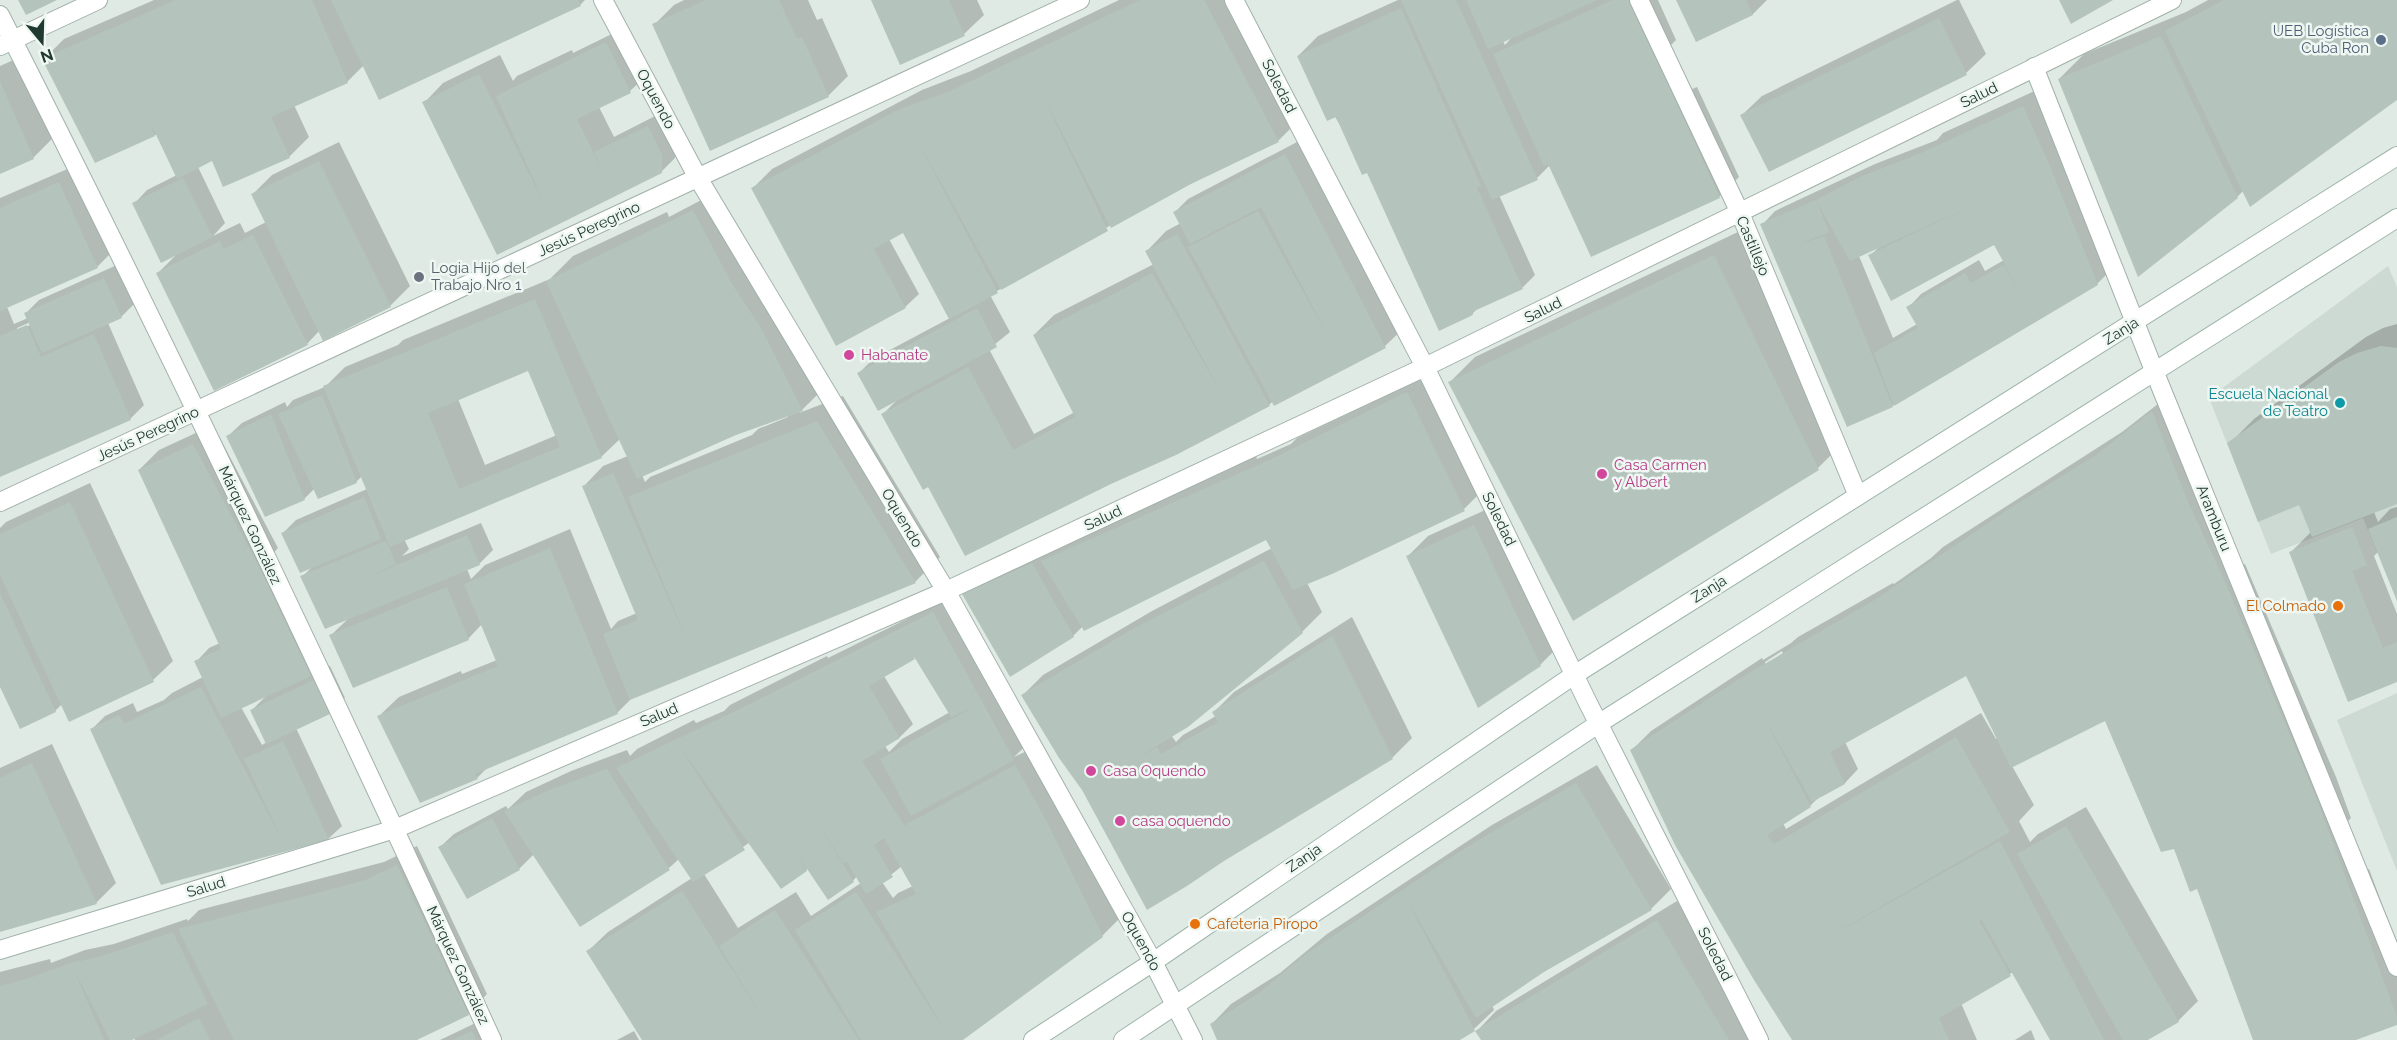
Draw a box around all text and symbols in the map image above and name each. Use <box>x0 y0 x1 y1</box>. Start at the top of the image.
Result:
north arrow <box>12 12 72 72</box>
place label: UEB Logística Cuba Ron <box>2273 22 2369 57</box>
marker: UEB Logística Cuba Ron <box>2374 33 2388 47</box>
text: N <box>38 45 56 67</box>
street label: Soledad <box>1258 56 1300 116</box>
street label: Oquendo <box>633 66 679 132</box>
street label: Salud <box>1957 78 2001 112</box>
street label: Jesús Peregrino <box>535 197 643 260</box>
street label: Castillejo <box>1732 213 1774 279</box>
place label: Logia Hijo del Trabajo Nro 1 <box>431 259 527 294</box>
marker: Logia Hijo del Trabajo Nro 1 <box>412 270 426 284</box>
street label: Salud <box>1521 293 1565 327</box>
street label: Zanja <box>2100 313 2142 349</box>
place label: Habanate <box>861 346 928 364</box>
marker: Habanate <box>842 348 856 362</box>
place label: Escuela Nacional de Teatro <box>2209 385 2329 420</box>
marker: Escuela Nacional de Teatro <box>2333 396 2347 410</box>
street label: Jesús Peregrino <box>94 402 202 465</box>
place label: Casa Carmen y Albert <box>1614 456 1707 491</box>
street label: Márquez González <box>215 463 285 587</box>
marker: Casa Carmen y Albert <box>1595 467 1609 481</box>
street label: Aramburu <box>2193 482 2235 554</box>
street label: Oquendo <box>877 485 927 551</box>
street label: Soledad <box>1478 489 1520 549</box>
street label: Salud <box>1081 501 1125 535</box>
street label: Zanja <box>1688 571 1730 607</box>
place label: El Colmado <box>2246 597 2326 615</box>
marker: El Colmado <box>2331 599 2345 613</box>
street label: Salud <box>637 699 681 731</box>
place label: Casa Oquendo <box>1103 762 1206 780</box>
marker: Casa Oquendo <box>1084 764 1098 778</box>
place label: casa oquendo <box>1132 812 1231 830</box>
marker: casa oquendo <box>1113 814 1127 828</box>
street label: Zanja <box>1283 840 1325 876</box>
street label: Salud <box>184 873 228 901</box>
street label: Márquez González <box>423 903 493 1027</box>
street label: Oquendo <box>1117 908 1165 974</box>
place label: Cafeteria Piropo <box>1207 915 1318 933</box>
marker: Cafeteria Piropo <box>1188 917 1202 931</box>
street label: Soledad <box>1694 924 1736 984</box>

